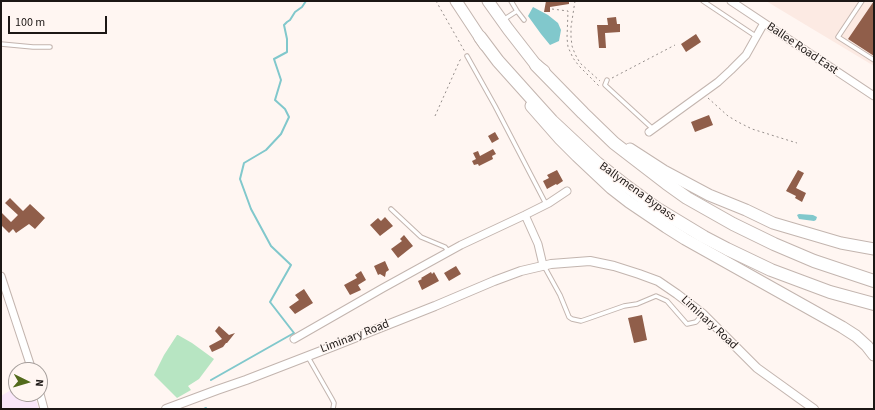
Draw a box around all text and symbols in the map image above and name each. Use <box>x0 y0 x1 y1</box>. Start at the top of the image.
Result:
scale bar <box>10 8 109 34</box>
text: 100 m <box>15 14 45 31</box>
street label: Ballee Road East <box>764 20 840 78</box>
street label: Ballymena Bypass <box>596 159 678 225</box>
street label: Liminary Road <box>678 293 740 353</box>
street label: Liminary Road <box>319 317 391 357</box>
north arrow <box>8 362 48 402</box>
text: N <box>32 379 47 387</box>

